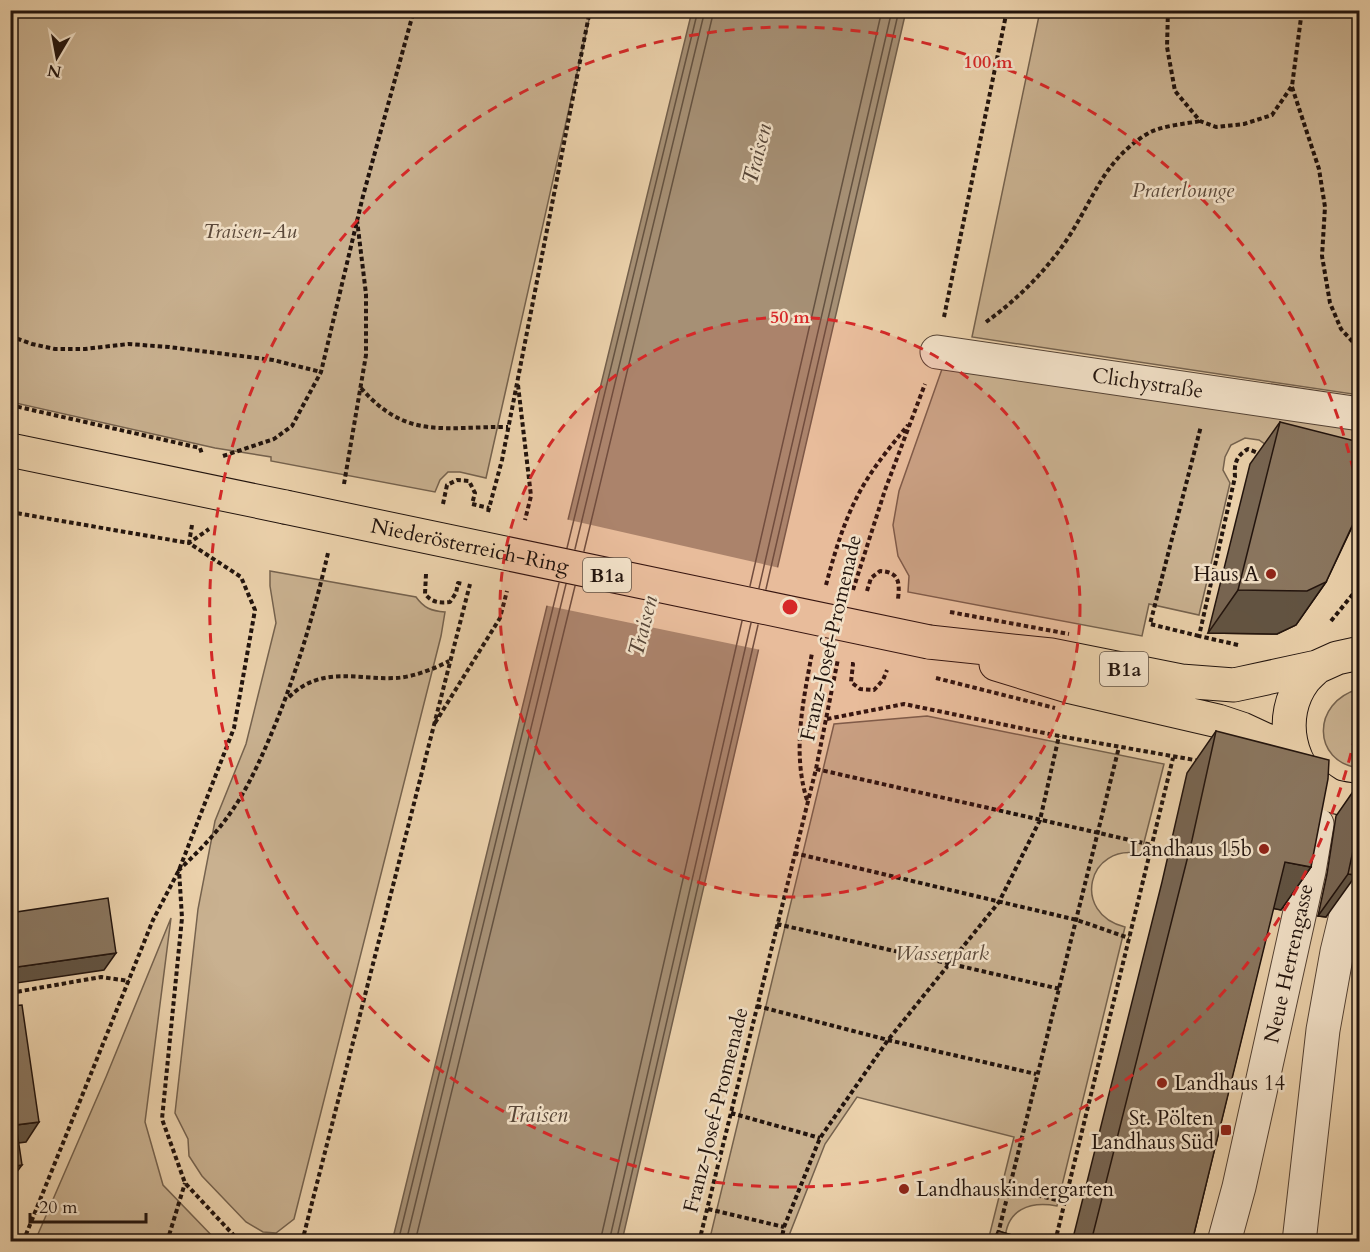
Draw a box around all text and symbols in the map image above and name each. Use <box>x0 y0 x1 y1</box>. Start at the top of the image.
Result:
north arrow <box>27 27 87 87</box>
text: 100 m <box>963 50 1013 75</box>
text: N <box>46 59 63 83</box>
water label: Traisen <box>735 120 779 188</box>
park label: Praterlounge <box>1132 176 1235 205</box>
park label: Traisen-Au <box>203 217 297 246</box>
text: 50 m <box>770 305 810 330</box>
street label: Clichystraße <box>1090 360 1205 405</box>
street label: Niederösterreich-Ring <box>368 511 572 581</box>
street label: Franz-Josef-Promenade <box>793 532 869 744</box>
road number: B1a <box>583 558 631 592</box>
place label: Haus A <box>1193 560 1259 589</box>
marker: Haus A <box>1264 567 1278 581</box>
water label: Traisen <box>621 592 665 660</box>
centre of rings <box>780 597 800 617</box>
road number: B1a <box>1100 652 1148 686</box>
place label: Landhaus 15b <box>1130 835 1252 864</box>
marker: Landhaus 15b <box>1257 842 1271 856</box>
street label: Neue Herrengasse <box>1257 881 1320 1046</box>
park label: Wasserpark <box>895 939 989 968</box>
street label: Franz-Josef-Promenade <box>676 1004 756 1216</box>
place label: Landhaus 14 <box>1174 1069 1285 1098</box>
marker: Landhaus 14 <box>1155 1076 1169 1090</box>
water label: Traisen <box>506 1100 568 1130</box>
place label: St. Pölten Landhaus Süd <box>1091 1104 1214 1157</box>
marker: St. Pölten Landhaus Süd <box>1219 1123 1233 1137</box>
place label: Landhauskindergarten <box>916 1175 1114 1204</box>
marker: Landhauskindergarten <box>897 1182 911 1196</box>
scale bar <box>30 1186 146 1224</box>
text: 20 m <box>39 1195 78 1220</box>

